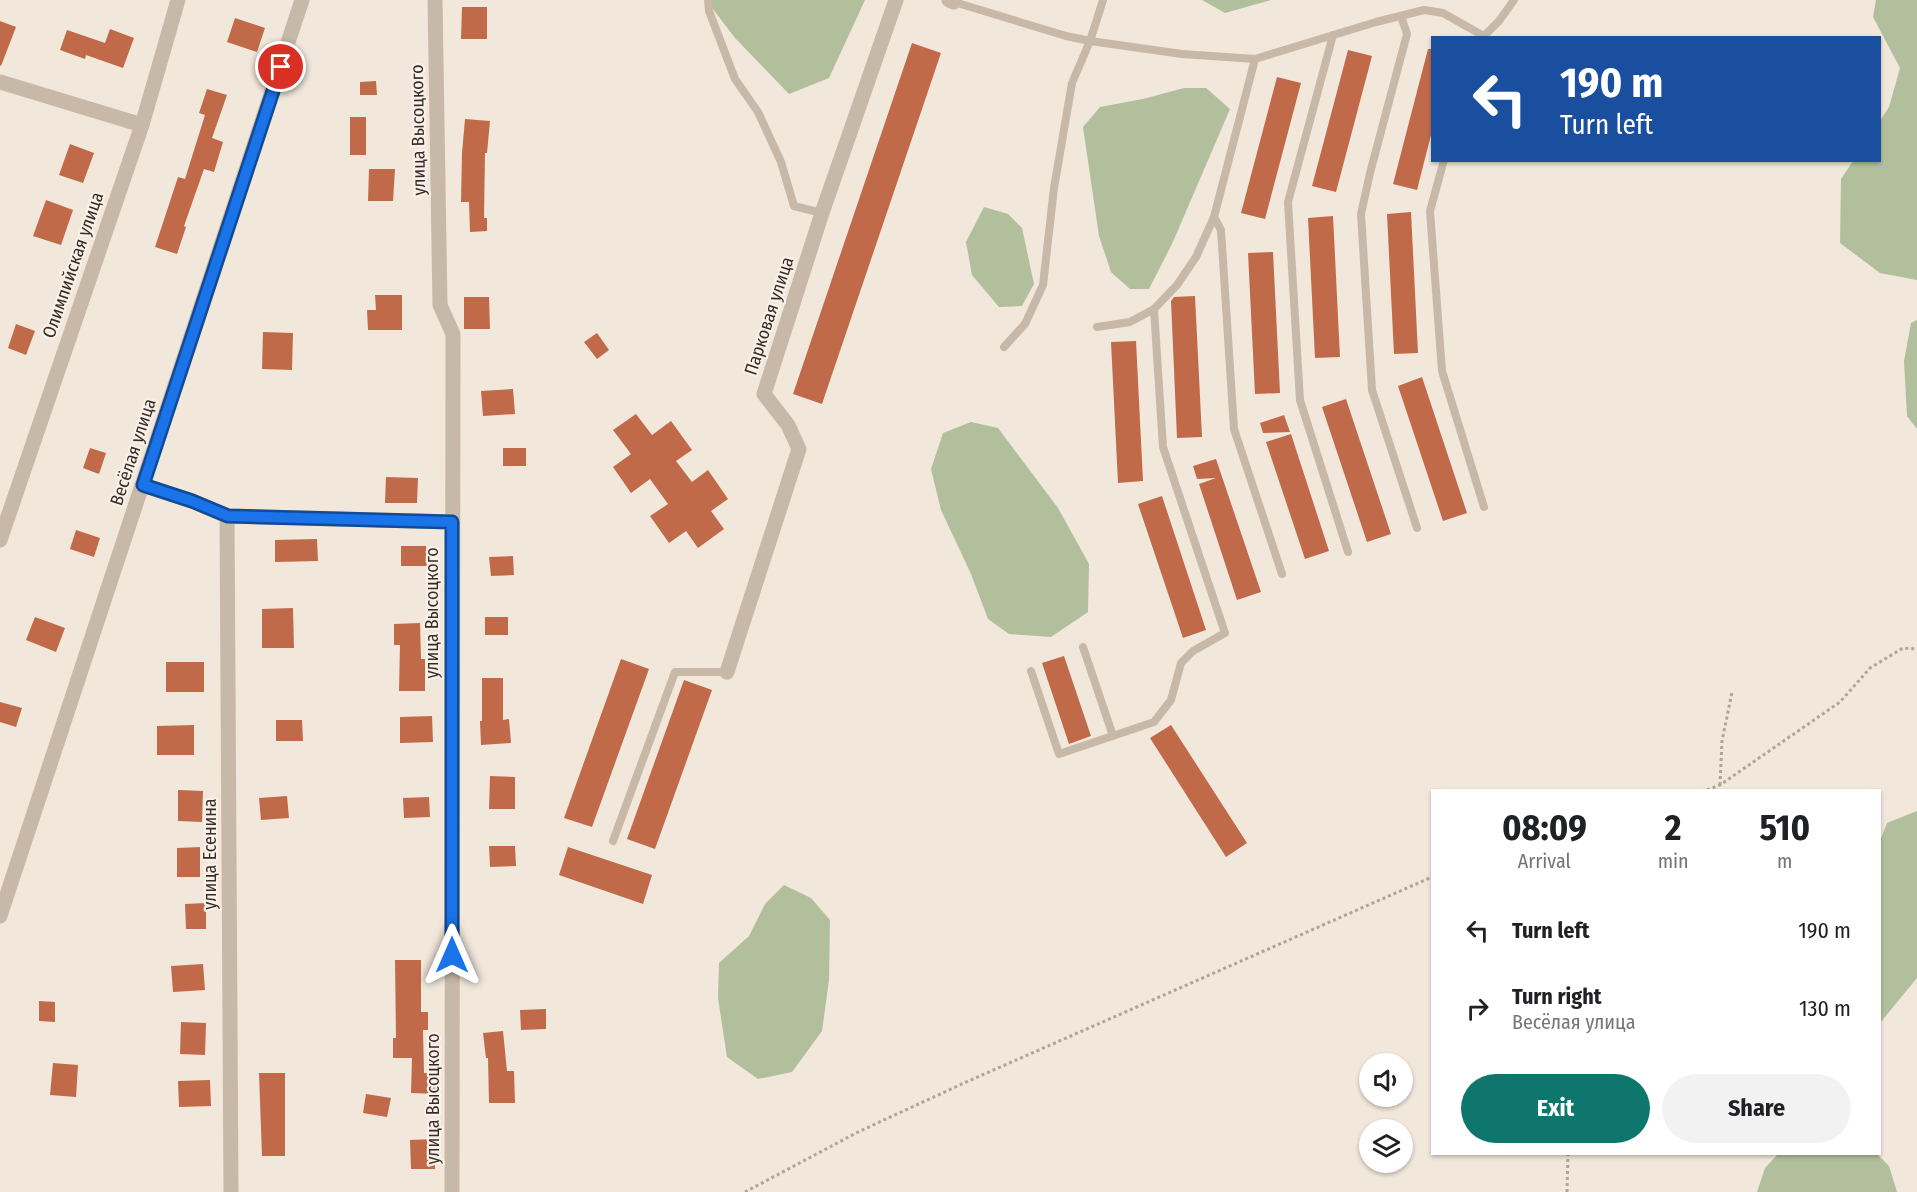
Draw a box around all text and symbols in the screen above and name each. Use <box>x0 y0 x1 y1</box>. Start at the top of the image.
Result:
pin <box>255 41 306 92</box>
icon: arrive <box>264 50 297 83</box>
text: 190 m <box>1560 58 1663 108</box>
icon: left <box>1461 60 1539 138</box>
street label: улица Высоцкого <box>406 64 430 196</box>
text: Turn left <box>1560 109 1653 141</box>
street label: Олимпийская улица <box>38 189 108 341</box>
street label: Парковая улица <box>740 254 799 378</box>
street label: Весёлая улица <box>105 396 161 508</box>
street label: улица Высоцкого <box>421 547 443 679</box>
street label: улица Есенина <box>199 798 221 910</box>
text: 08:09 <box>1502 806 1587 850</box>
text: 2 <box>1665 806 1681 850</box>
text: 510 <box>1759 806 1810 850</box>
text: Arrival <box>1518 849 1571 873</box>
text: min <box>1658 849 1689 873</box>
text: m <box>1777 849 1792 873</box>
icon: left <box>1461 914 1494 947</box>
text: Turn left <box>1512 917 1590 944</box>
text: 190 m <box>1798 917 1851 944</box>
position arrow <box>420 923 484 987</box>
text: Turn right <box>1512 983 1601 1010</box>
icon: right <box>1461 992 1494 1025</box>
text: 130 m <box>1799 995 1851 1022</box>
text: Весёлая улица <box>1512 1010 1635 1034</box>
street label: улица Высоцкого <box>422 1033 444 1165</box>
map controls <box>1359 1053 1413 1173</box>
button: sound <box>1359 1053 1413 1107</box>
button: Exit <box>1461 1074 1650 1143</box>
button: Share <box>1662 1074 1851 1143</box>
button: layers <box>1359 1119 1413 1173</box>

